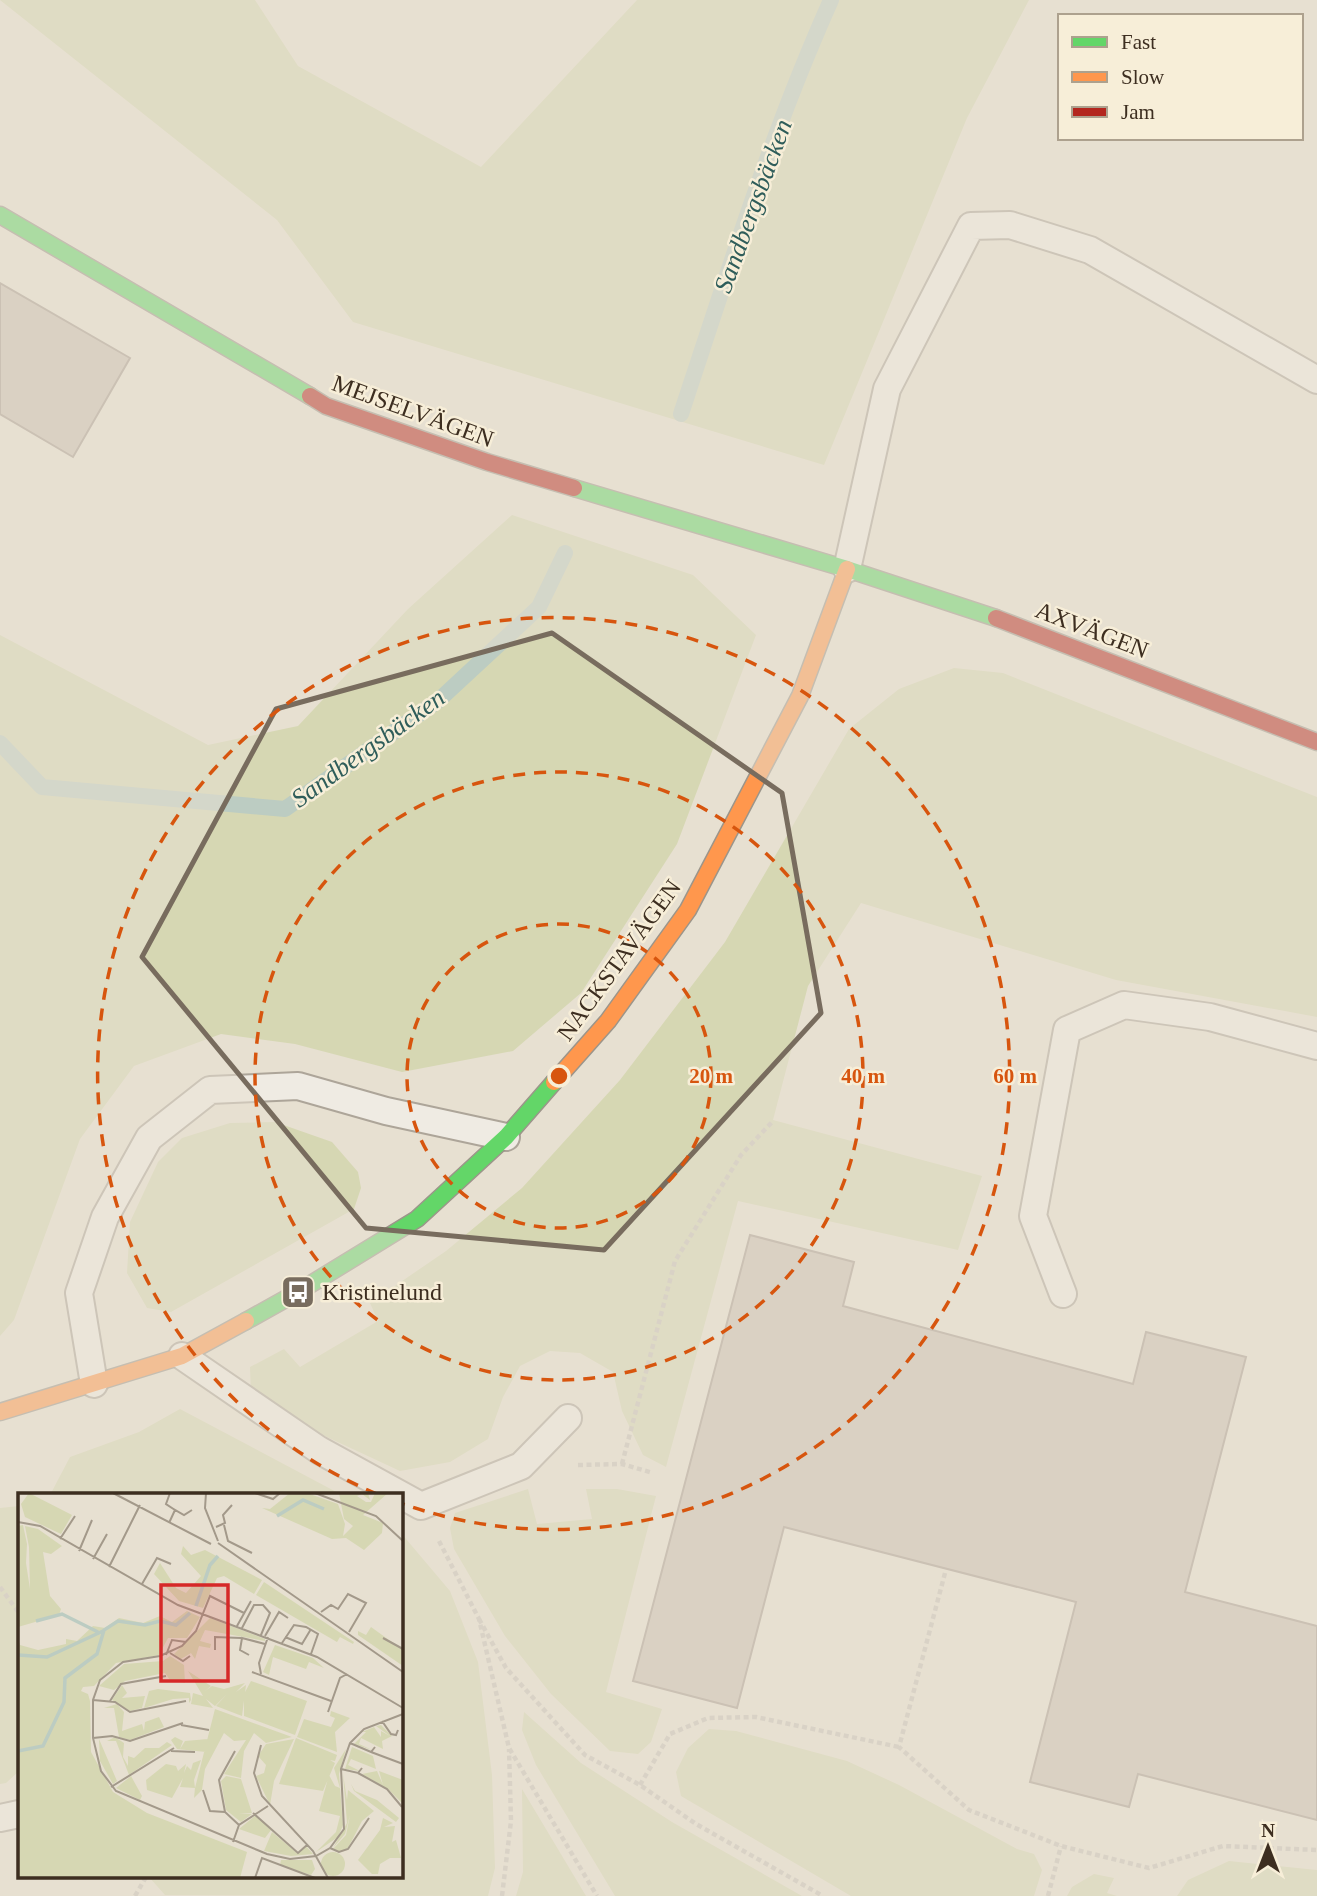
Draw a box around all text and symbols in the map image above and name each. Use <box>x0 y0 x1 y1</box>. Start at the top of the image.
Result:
legend <box>1058 14 1303 140</box>
text: Fast <box>1121 30 1156 54</box>
text: Slow <box>1121 65 1165 89</box>
text: Jam <box>1121 100 1155 124</box>
water label: Sandbergsbäcken <box>708 115 798 297</box>
street label: MEJSELVÄGEN <box>329 370 497 452</box>
street label: AXVÄGEN <box>1032 597 1152 663</box>
water label: Sandbergsbäcken <box>286 683 450 813</box>
street label: NACKSTAVÄGEN <box>552 875 686 1045</box>
centre of rings <box>547 1064 571 1088</box>
text: 20 m <box>689 1064 733 1088</box>
text: 40 m <box>841 1064 885 1088</box>
text: 60 m <box>993 1064 1037 1088</box>
bus stop icon: Kristinelund <box>279 1273 317 1311</box>
place label: Kristinelund <box>322 1279 442 1305</box>
inset map <box>18 1493 402 1878</box>
north arrow <box>1233 1812 1303 1882</box>
text: N <box>1261 1820 1275 1841</box>

